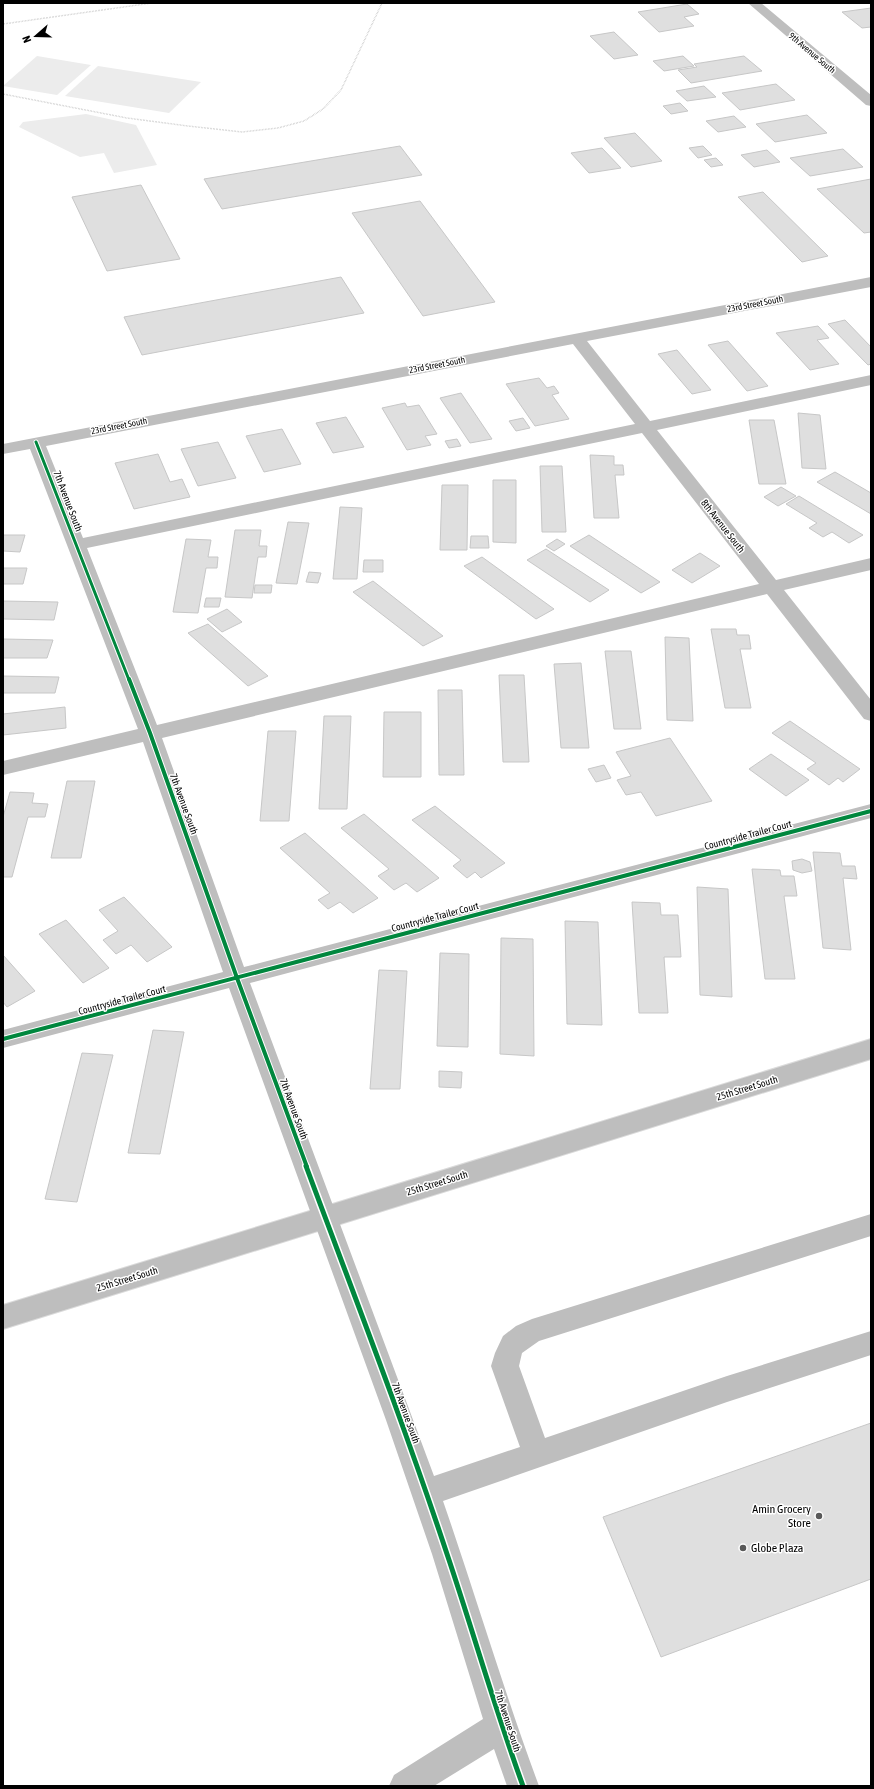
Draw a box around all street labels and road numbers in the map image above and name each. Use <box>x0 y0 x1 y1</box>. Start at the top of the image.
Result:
street label: 9th Avenue South <box>787 31 837 75</box>
street label: 23rd Street South <box>726 294 784 314</box>
street label: 23rd Street South <box>408 355 466 375</box>
street label: 23rd Street South <box>90 416 148 436</box>
street label: 7th Avenue South <box>51 469 85 533</box>
street label: 8th Avenue South <box>699 497 747 555</box>
street label: 7th Avenue South <box>168 772 200 836</box>
street label: Countryside Trailer Court <box>703 818 793 852</box>
street label: Countryside Trailer Court <box>390 900 480 934</box>
street label: Countryside Trailer Court <box>77 983 167 1017</box>
street label: 25th Street South <box>715 1073 779 1103</box>
street label: 7th Avenue South <box>278 1077 310 1141</box>
street label: 25th Street South <box>405 1168 469 1198</box>
street label: 25th Street South <box>95 1264 159 1294</box>
street label: 7th Avenue South <box>390 1381 422 1445</box>
street label: 7th Avenue South <box>493 1689 523 1753</box>

